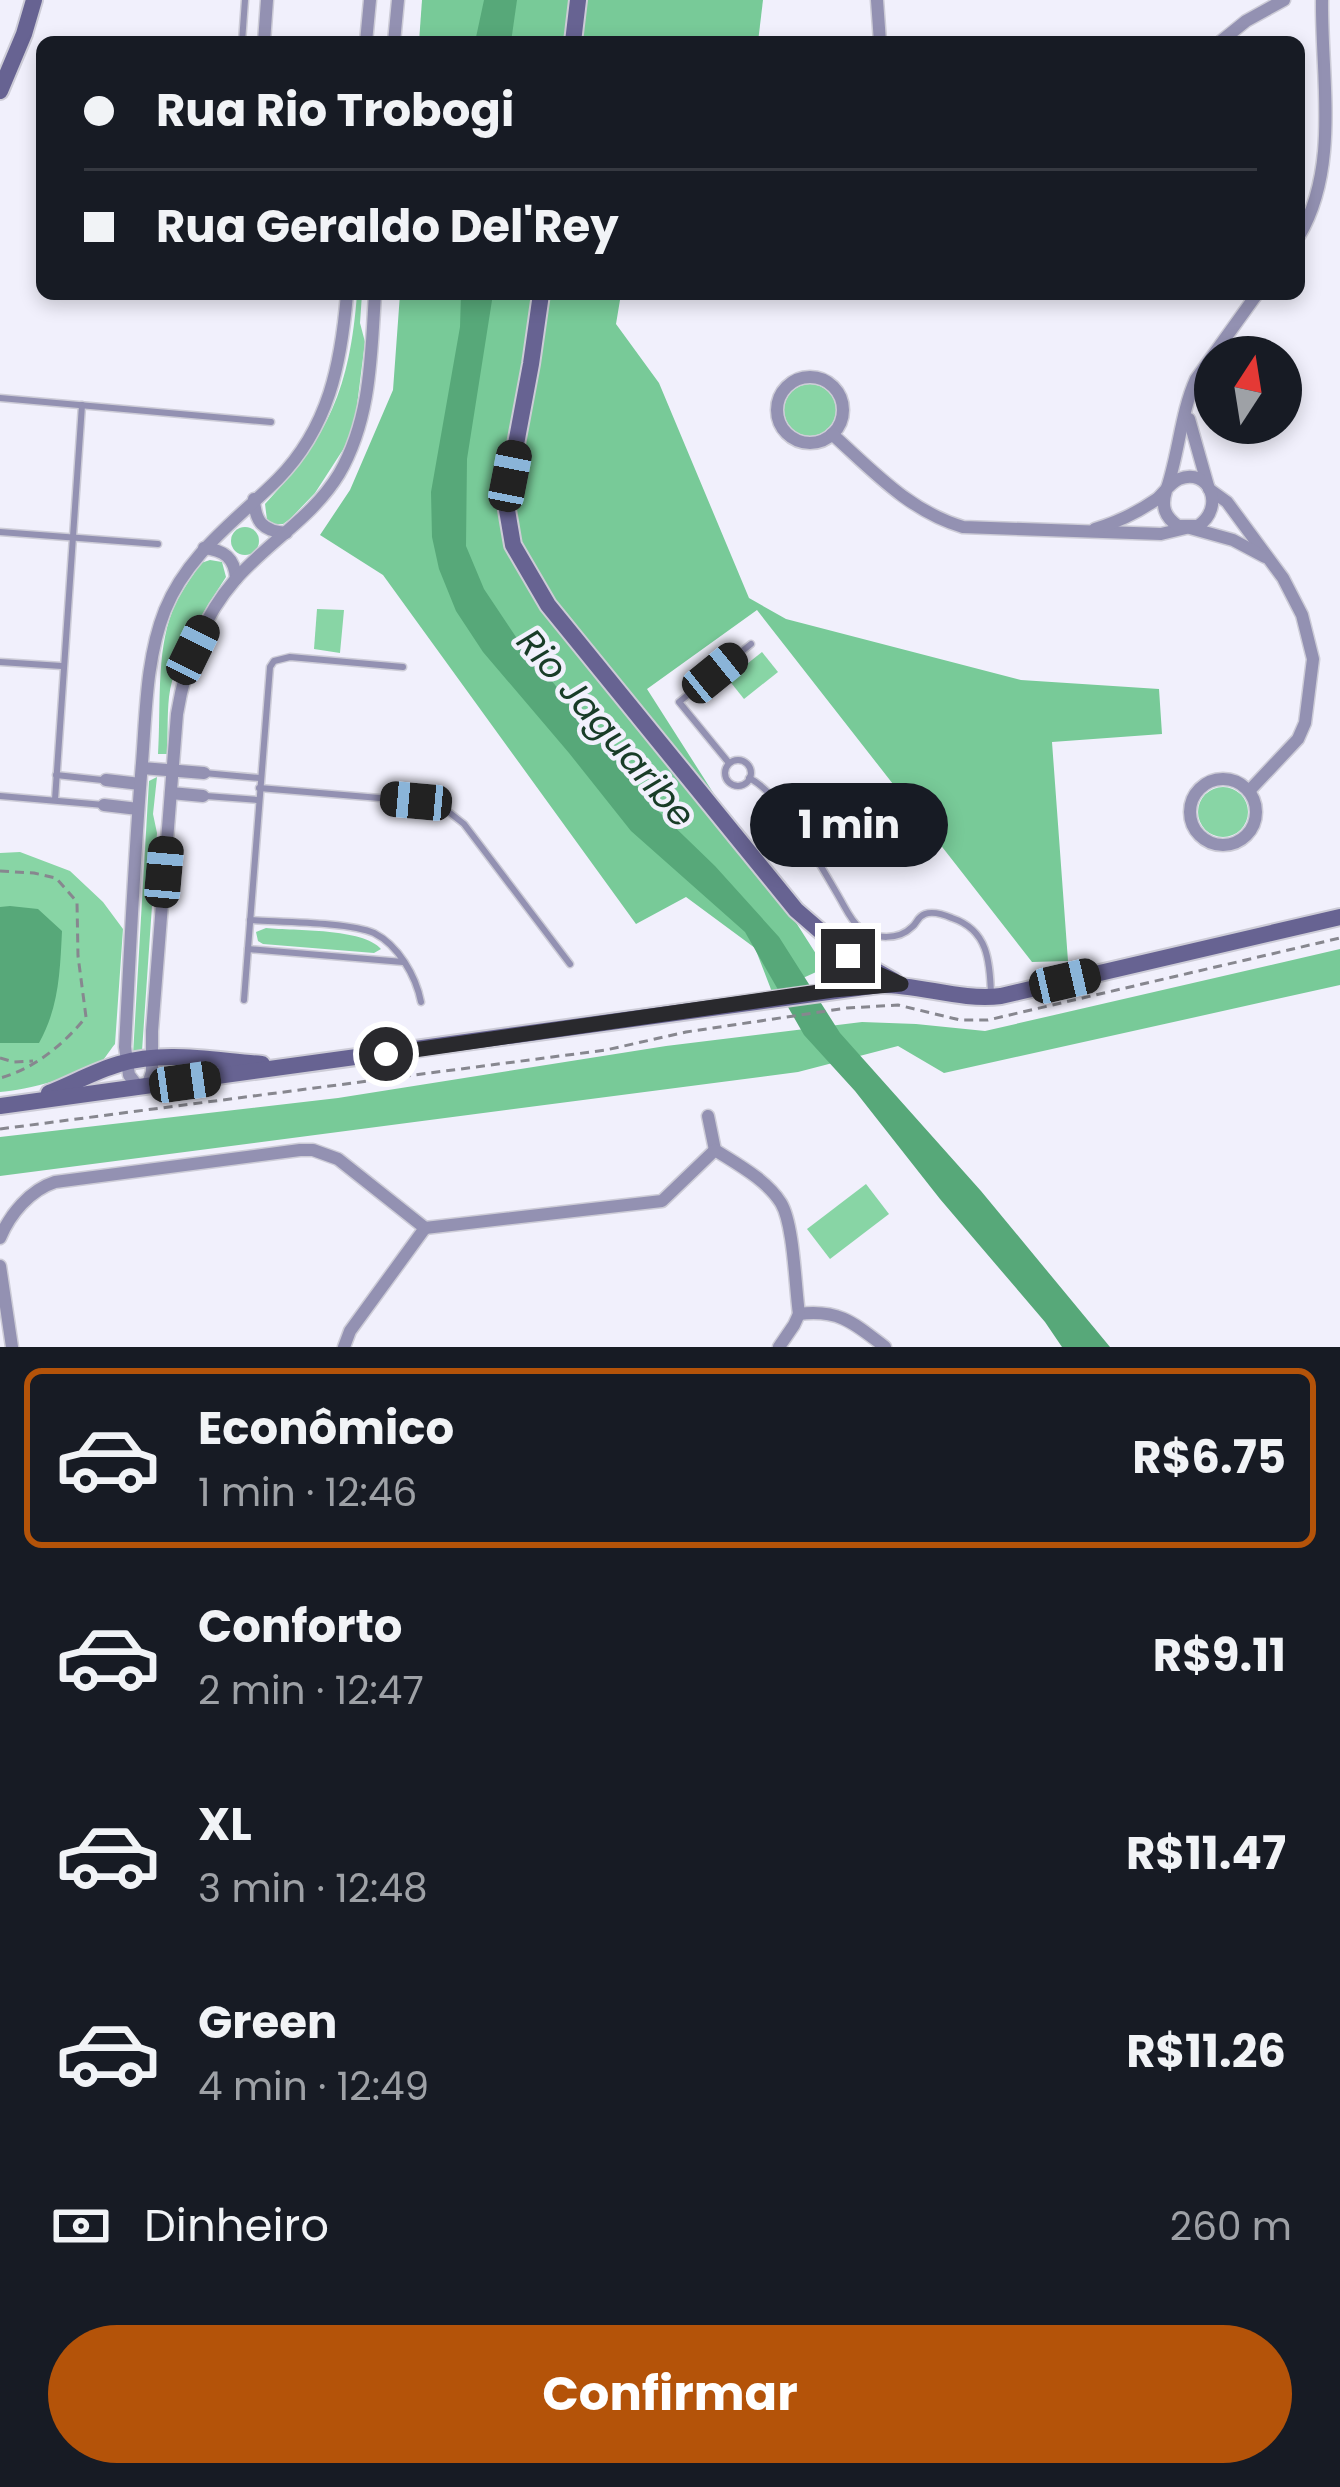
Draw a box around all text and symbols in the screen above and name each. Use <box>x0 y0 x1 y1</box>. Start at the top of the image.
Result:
text: Rua Rio Trobogi <box>156 79 514 142</box>
text: Rua Geraldo Del'Rey <box>156 195 619 258</box>
north arrow <box>1194 336 1302 444</box>
map controls <box>1194 336 1302 444</box>
car <box>485 437 535 515</box>
car <box>161 610 225 690</box>
water label: Rio Jaguaribe <box>505 617 707 839</box>
car <box>676 636 754 710</box>
car <box>379 780 453 822</box>
callout: 1 min <box>749 782 947 866</box>
text: 1 min <box>798 797 900 852</box>
car <box>143 835 185 909</box>
route end <box>821 929 875 983</box>
car <box>1026 955 1104 1007</box>
route start <box>359 1027 413 1081</box>
car <box>147 1059 223 1105</box>
text: Econômico <box>198 1397 454 1460</box>
icon: car <box>54 1404 162 1512</box>
text: R$6.75 <box>1132 1426 1286 1489</box>
text: 1 min · 12:46 <box>198 1465 417 1520</box>
text: Conforto <box>198 1595 402 1658</box>
icon: car <box>54 1602 162 1710</box>
text: R$9.11 <box>1153 1624 1286 1687</box>
text: 2 min · 12:47 <box>198 1663 424 1718</box>
text: XL <box>198 1793 252 1856</box>
icon: car <box>54 1800 162 1908</box>
text: R$11.47 <box>1126 1822 1286 1885</box>
text: 3 min · 12:48 <box>198 1861 428 1916</box>
text: Green <box>198 1991 337 2054</box>
icon: car <box>54 1998 162 2106</box>
text: R$11.26 <box>1126 2020 1286 2083</box>
text: 4 min · 12:49 <box>198 2059 429 2114</box>
icon: cash <box>48 2193 114 2259</box>
text: Dinheiro <box>144 2194 329 2257</box>
text: 260 m <box>1170 2199 1292 2254</box>
button: Confirmar <box>48 2325 1292 2463</box>

